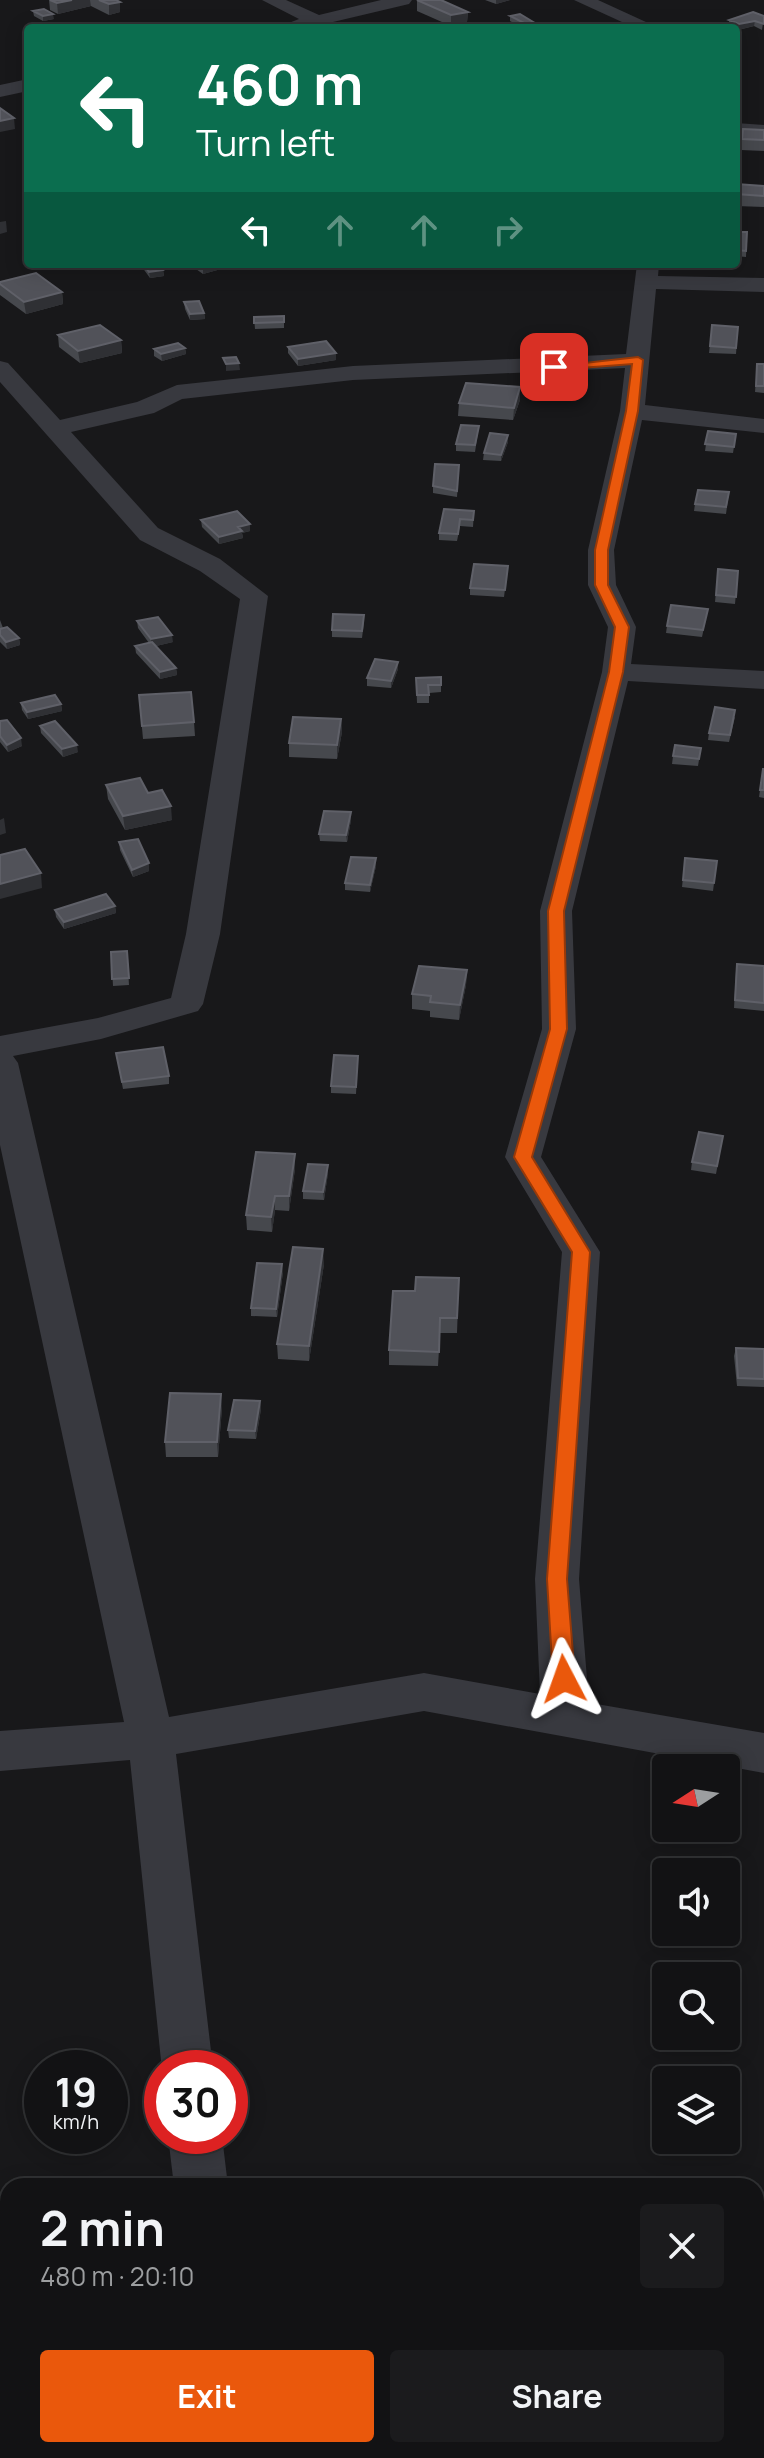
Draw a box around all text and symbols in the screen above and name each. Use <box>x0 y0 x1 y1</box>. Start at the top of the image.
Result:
text: 460 m <box>196 45 363 122</box>
icon: left <box>64 56 168 160</box>
text: Turn left <box>196 118 335 167</box>
icon: left <box>234 208 278 252</box>
icon: ahead <box>318 208 362 252</box>
icon: ahead <box>402 208 446 252</box>
icon: right <box>486 208 530 252</box>
pin <box>520 333 588 401</box>
icon: arrive <box>532 345 576 389</box>
position arrow <box>522 1637 606 1721</box>
north arrow <box>652 1754 740 1842</box>
map controls <box>652 1754 740 2154</box>
button: sound <box>652 1858 740 1946</box>
button: search <box>652 1962 740 2050</box>
speed limit sign: 30 <box>144 2050 248 2154</box>
text: 19 <box>55 2064 97 2119</box>
button: layers <box>652 2066 740 2154</box>
text: km/h <box>53 2108 99 2135</box>
text: 2 min <box>40 2195 165 2260</box>
button: close <box>640 2204 724 2288</box>
text: 480 m · 20:10 <box>40 2258 194 2294</box>
button: Exit <box>40 2350 374 2442</box>
button: Share <box>390 2350 724 2442</box>

